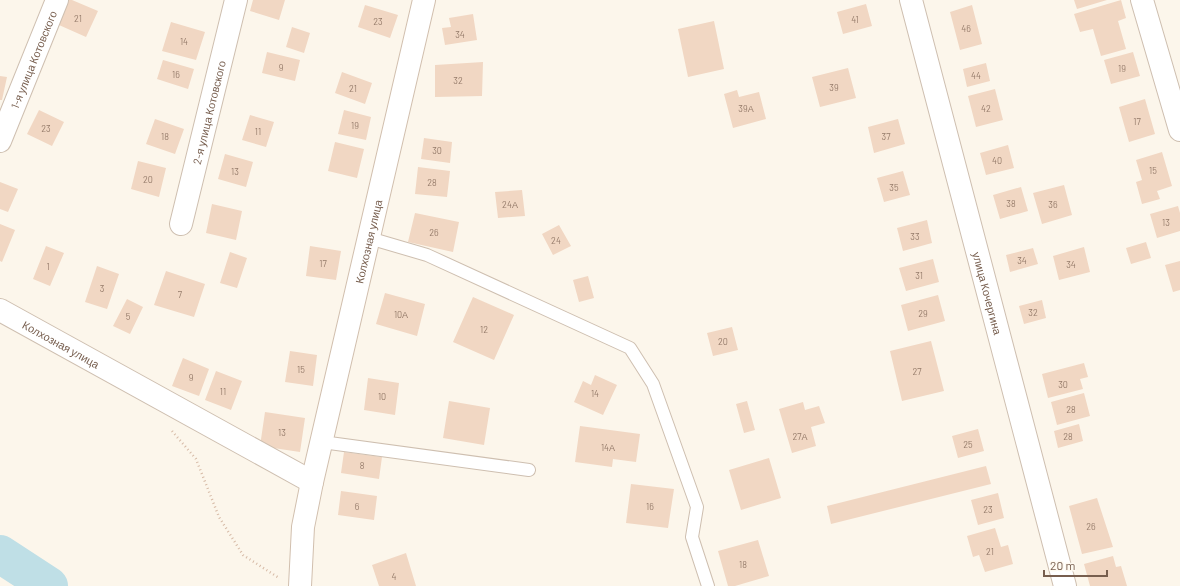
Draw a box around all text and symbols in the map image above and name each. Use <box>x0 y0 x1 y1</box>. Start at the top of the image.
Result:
street label: 1-я улица Котовского <box>7 9 59 110</box>
house number: 21 <box>74 13 82 24</box>
house number: 41 <box>851 14 859 25</box>
house number: 23 <box>373 16 383 27</box>
house number: 46 <box>961 23 971 34</box>
house number: 34 <box>455 29 465 40</box>
house number: 14 <box>180 36 188 47</box>
street label: 2-я улица Котовского <box>189 59 227 166</box>
house number: 9 <box>279 62 284 73</box>
house number: 19 <box>1118 63 1126 74</box>
house number: 16 <box>172 69 180 80</box>
house number: 44 <box>971 70 981 81</box>
house number: 32 <box>453 75 463 86</box>
house number: 39 <box>829 82 839 93</box>
house number: 21 <box>349 83 357 94</box>
house number: 39А <box>738 103 754 114</box>
house number: 42 <box>981 103 991 114</box>
house number: 17 <box>1133 116 1141 127</box>
house number: 19 <box>351 120 359 131</box>
house number: 23 <box>41 123 51 134</box>
house number: 11 <box>255 126 261 137</box>
house number: 18 <box>161 131 169 142</box>
house number: 37 <box>882 131 891 142</box>
house number: 30 <box>432 145 442 156</box>
house number: 40 <box>992 155 1002 166</box>
house number: 15 <box>1149 165 1157 176</box>
house number: 13 <box>231 166 239 177</box>
house number: 20 <box>143 174 153 185</box>
house number: 28 <box>427 177 437 188</box>
house number: 35 <box>889 182 899 193</box>
street label: Колхозная улица <box>352 197 384 285</box>
house number: 38 <box>1006 198 1016 209</box>
house number: 24А <box>502 199 518 210</box>
house number: 36 <box>1048 199 1058 210</box>
house number: 13 <box>1162 217 1170 228</box>
house number: 26 <box>429 227 439 238</box>
house number: 33 <box>910 231 920 242</box>
house number: 24 <box>551 235 561 246</box>
street label: улица Кочергина <box>971 250 1005 337</box>
house number: 34 <box>1017 255 1027 266</box>
house number: 17 <box>319 258 327 269</box>
house number: 34 <box>1066 259 1076 270</box>
house number: 1 <box>46 261 50 272</box>
house number: 31 <box>915 270 923 281</box>
house number: 3 <box>100 283 105 294</box>
house number: 7 <box>178 289 183 300</box>
house number: 32 <box>1028 307 1038 318</box>
house number: 29 <box>918 308 928 319</box>
house number: 10А <box>394 309 408 320</box>
house number: 5 <box>126 311 131 322</box>
street label: Колхозная улица <box>21 317 103 371</box>
house number: 12 <box>480 324 488 335</box>
house number: 20 <box>718 336 728 347</box>
house number: 15 <box>297 364 305 375</box>
house number: 27 <box>912 366 922 377</box>
house number: 9 <box>189 372 194 383</box>
house number: 30 <box>1058 379 1068 390</box>
house number: 11 <box>220 386 226 397</box>
house number: 14 <box>591 388 599 399</box>
house number: 10 <box>378 391 386 402</box>
house number: 28 <box>1066 404 1076 415</box>
house number: 13 <box>278 427 286 438</box>
house number: 27А <box>792 431 808 442</box>
house number: 28 <box>1063 431 1073 442</box>
house number: 25 <box>963 439 973 450</box>
house number: 14А <box>601 442 615 453</box>
house number: 8 <box>360 460 365 471</box>
house number: 6 <box>355 501 360 512</box>
house number: 16 <box>646 501 654 512</box>
house number: 23 <box>983 504 993 515</box>
house number: 26 <box>1086 521 1096 532</box>
house number: 21 <box>986 546 994 557</box>
scale bar <box>1044 552 1107 578</box>
text: 20 m <box>1050 558 1076 572</box>
house number: 18 <box>739 559 747 570</box>
house number: 4 <box>392 571 397 582</box>

